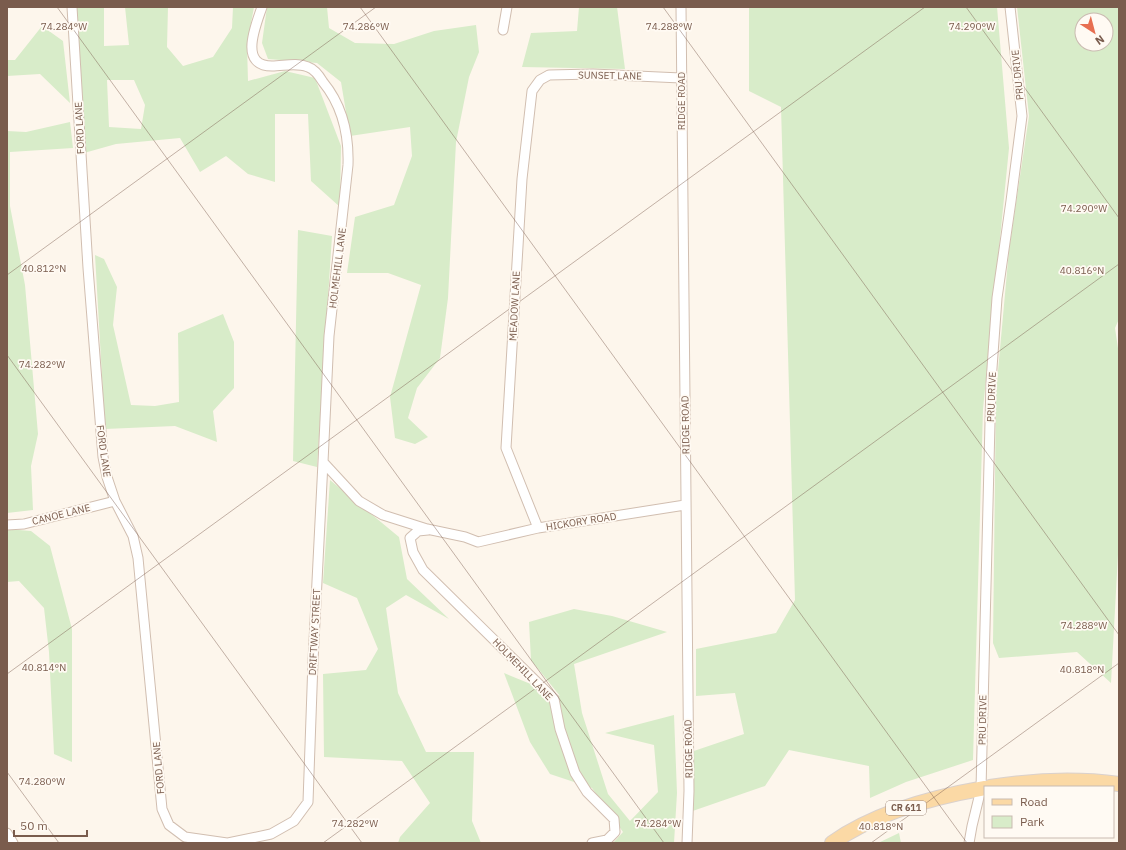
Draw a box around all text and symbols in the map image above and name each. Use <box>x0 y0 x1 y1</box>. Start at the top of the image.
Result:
north arrow <box>1074 12 1114 52</box>
text: 74.284°W <box>41 20 87 33</box>
text: 74.286°W <box>343 20 389 33</box>
text: 74.288°W <box>646 20 692 33</box>
text: 74.290°W <box>949 20 995 33</box>
text: N <box>1093 32 1107 48</box>
street label: PRU DRIVE <box>1008 49 1027 101</box>
street label: SUNSET LANE <box>578 68 642 83</box>
street label: RIDGE ROAD <box>675 71 688 130</box>
street label: FORD LANE <box>72 101 87 155</box>
text: 74.290°W <box>1061 202 1107 215</box>
street label: HOLMEHILL LANE <box>326 227 349 309</box>
text: 40.812°N <box>22 262 66 275</box>
text: 40.816°N <box>1060 264 1104 277</box>
street label: MEADOW LANE <box>506 271 523 341</box>
text: 74.282°W <box>19 358 65 371</box>
street label: PRU DRIVE <box>984 371 999 422</box>
street label: RIDGE ROAD <box>678 395 693 454</box>
street label: FORD LANE <box>93 424 114 478</box>
street label: CANOE LANE <box>31 501 92 528</box>
street label: HICKORY ROAD <box>545 509 618 533</box>
street label: DRIFTWAY STREET <box>306 588 323 676</box>
text: 74.288°W <box>1061 619 1107 632</box>
street label: HOLMEHILL LANE <box>490 636 556 703</box>
text: 40.814°N <box>22 661 66 674</box>
text: 40.818°N <box>1060 663 1104 676</box>
street label: PRU DRIVE <box>976 694 989 745</box>
street label: RIDGE ROAD <box>681 719 696 778</box>
street label: FORD LANE <box>150 741 167 795</box>
text: 74.280°W <box>19 775 65 788</box>
legend <box>984 786 1114 838</box>
text: Road <box>1020 794 1048 809</box>
road number: CR 611 <box>886 801 926 815</box>
scale bar <box>14 812 87 838</box>
text: Park <box>1020 814 1045 829</box>
text: 74.282°W <box>332 817 378 830</box>
text: 74.284°W <box>635 817 681 830</box>
text: 50 m <box>20 818 48 833</box>
text: 40.818°N <box>859 820 903 833</box>

